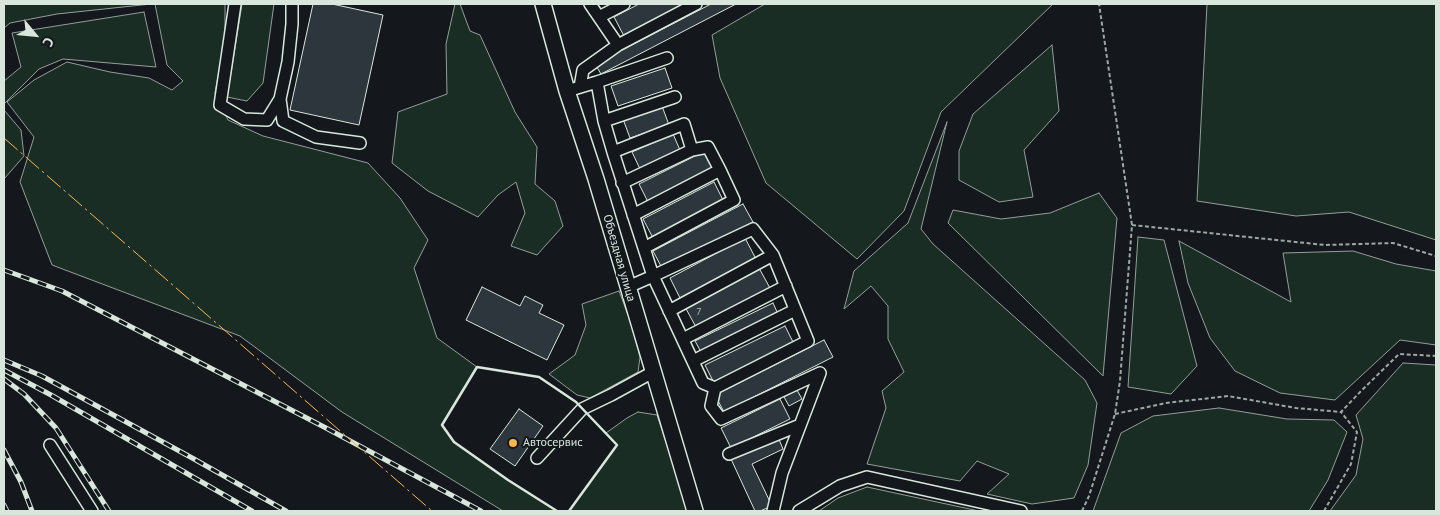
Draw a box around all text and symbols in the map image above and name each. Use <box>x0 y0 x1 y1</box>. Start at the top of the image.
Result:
north arrow <box>10 10 60 60</box>
text: С <box>38 34 58 50</box>
street label: Объездная улица <box>600 213 638 303</box>
house number: 7 <box>696 306 702 318</box>
place label: Автосервис <box>523 436 583 450</box>
marker: Автосервис <box>507 437 519 449</box>

